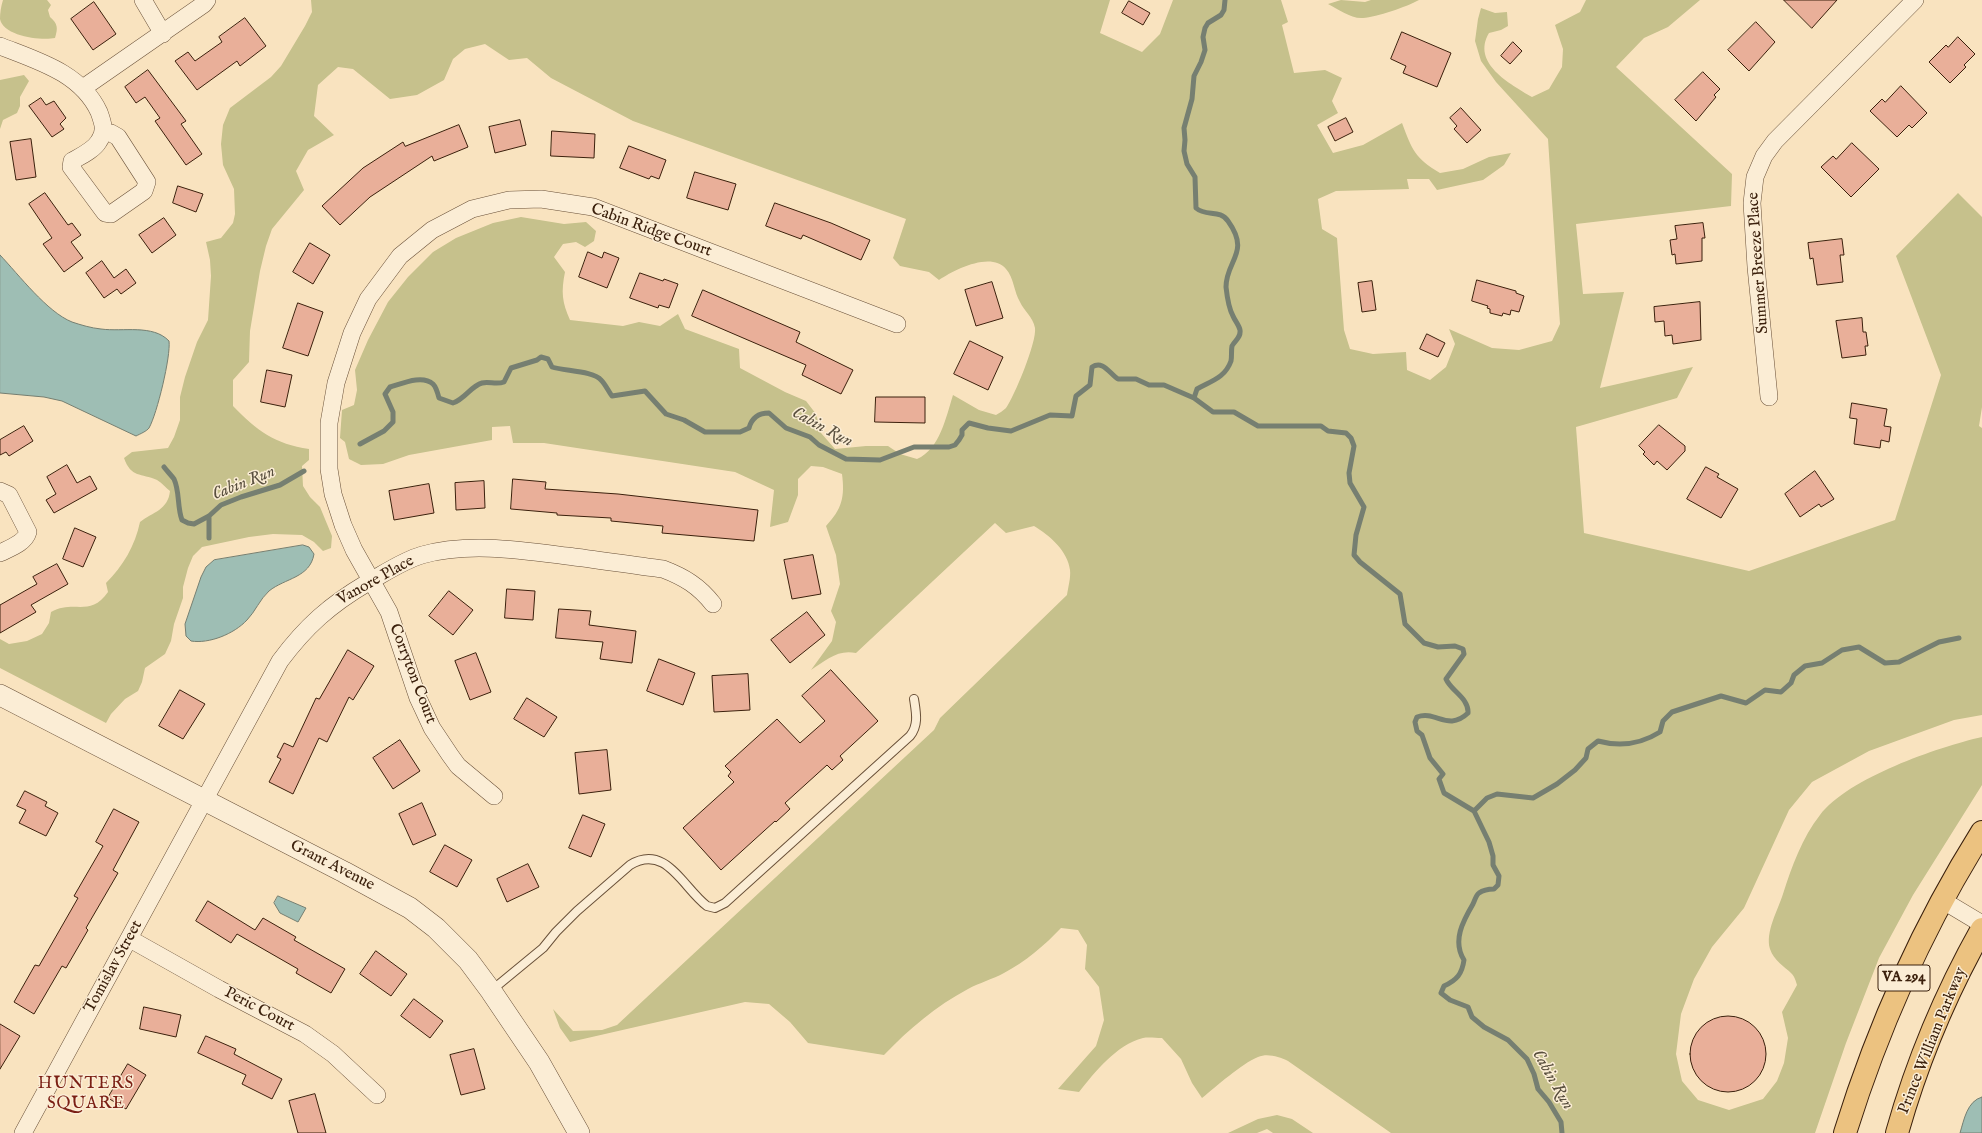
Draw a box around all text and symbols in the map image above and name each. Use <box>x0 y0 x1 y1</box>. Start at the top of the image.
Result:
street label: Summer Breeze Place <box>1744 191 1774 335</box>
street label: Cabin Ridge Court <box>588 200 714 262</box>
water label: Cabin Run <box>788 404 856 452</box>
water label: Cabin Run <box>210 462 278 506</box>
street label: Vanore Place <box>334 552 418 610</box>
street label: Corryton Court <box>384 621 440 727</box>
street label: Grant Avenue <box>287 837 377 895</box>
street label: Tomislav Street <box>81 917 147 1017</box>
road number: VA 294 <box>1878 965 1930 991</box>
street label: Prince William Parkway <box>1895 965 1971 1117</box>
street label: Peric Court <box>221 984 297 1036</box>
water label: Cabin Run <box>1527 1046 1577 1114</box>
district label: HUNTERS SQUARE <box>38 1075 134 1115</box>

